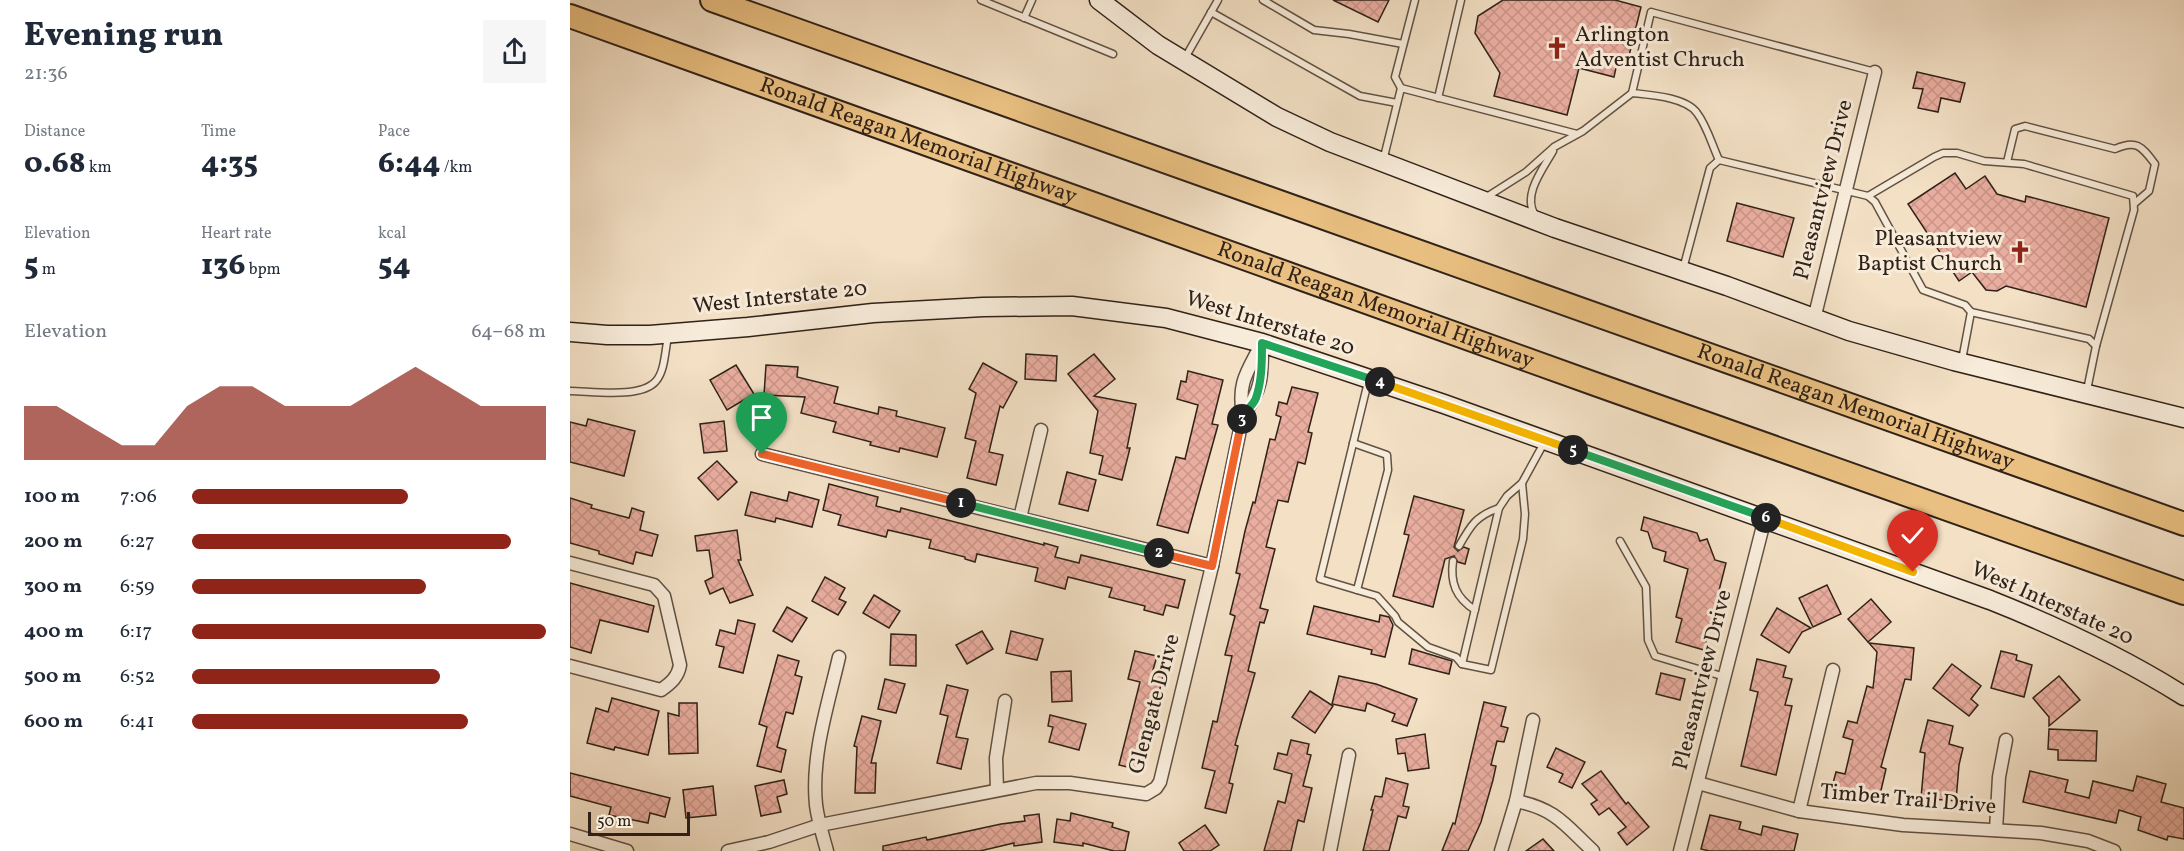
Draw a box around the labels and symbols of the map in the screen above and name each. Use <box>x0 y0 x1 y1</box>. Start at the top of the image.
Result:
place label: Arlington Adventist Chruch <box>1575 20 1745 76</box>
church icon: Arlington Adventist Chruch <box>1544 35 1570 61</box>
street label: Ronald Reagan Memorial Highway <box>755 70 1081 212</box>
street label: Pleasantview Drive <box>1787 97 1861 283</box>
place label: Pleasantview Baptist Church <box>1857 224 2002 280</box>
street label: Ronald Reagan Memorial Highway <box>1213 234 1539 376</box>
church icon: Pleasantview Baptist Church <box>2007 239 2033 265</box>
street label: West Interstate 20 <box>691 273 869 323</box>
street label: West Interstate 20 <box>1182 284 1358 364</box>
street label: Ronald Reagan Memorial Highway <box>1693 336 2019 478</box>
pin: 4 <box>1365 367 1395 397</box>
pin <box>736 392 787 454</box>
pin: 3 <box>1227 404 1257 434</box>
pin: 5 <box>1558 435 1588 465</box>
pin: 1 <box>946 488 976 518</box>
pin: 6 <box>1751 503 1781 533</box>
pin <box>1887 510 1938 572</box>
pin: 2 <box>1144 538 1174 568</box>
street label: West Interstate 20 <box>1966 554 2138 654</box>
street label: Pleasantview Drive <box>1666 587 1740 773</box>
street label: Glengate Drive <box>1121 630 1189 778</box>
street label: Timber Trail Drive <box>1819 777 1997 823</box>
scale bar <box>588 809 690 836</box>

